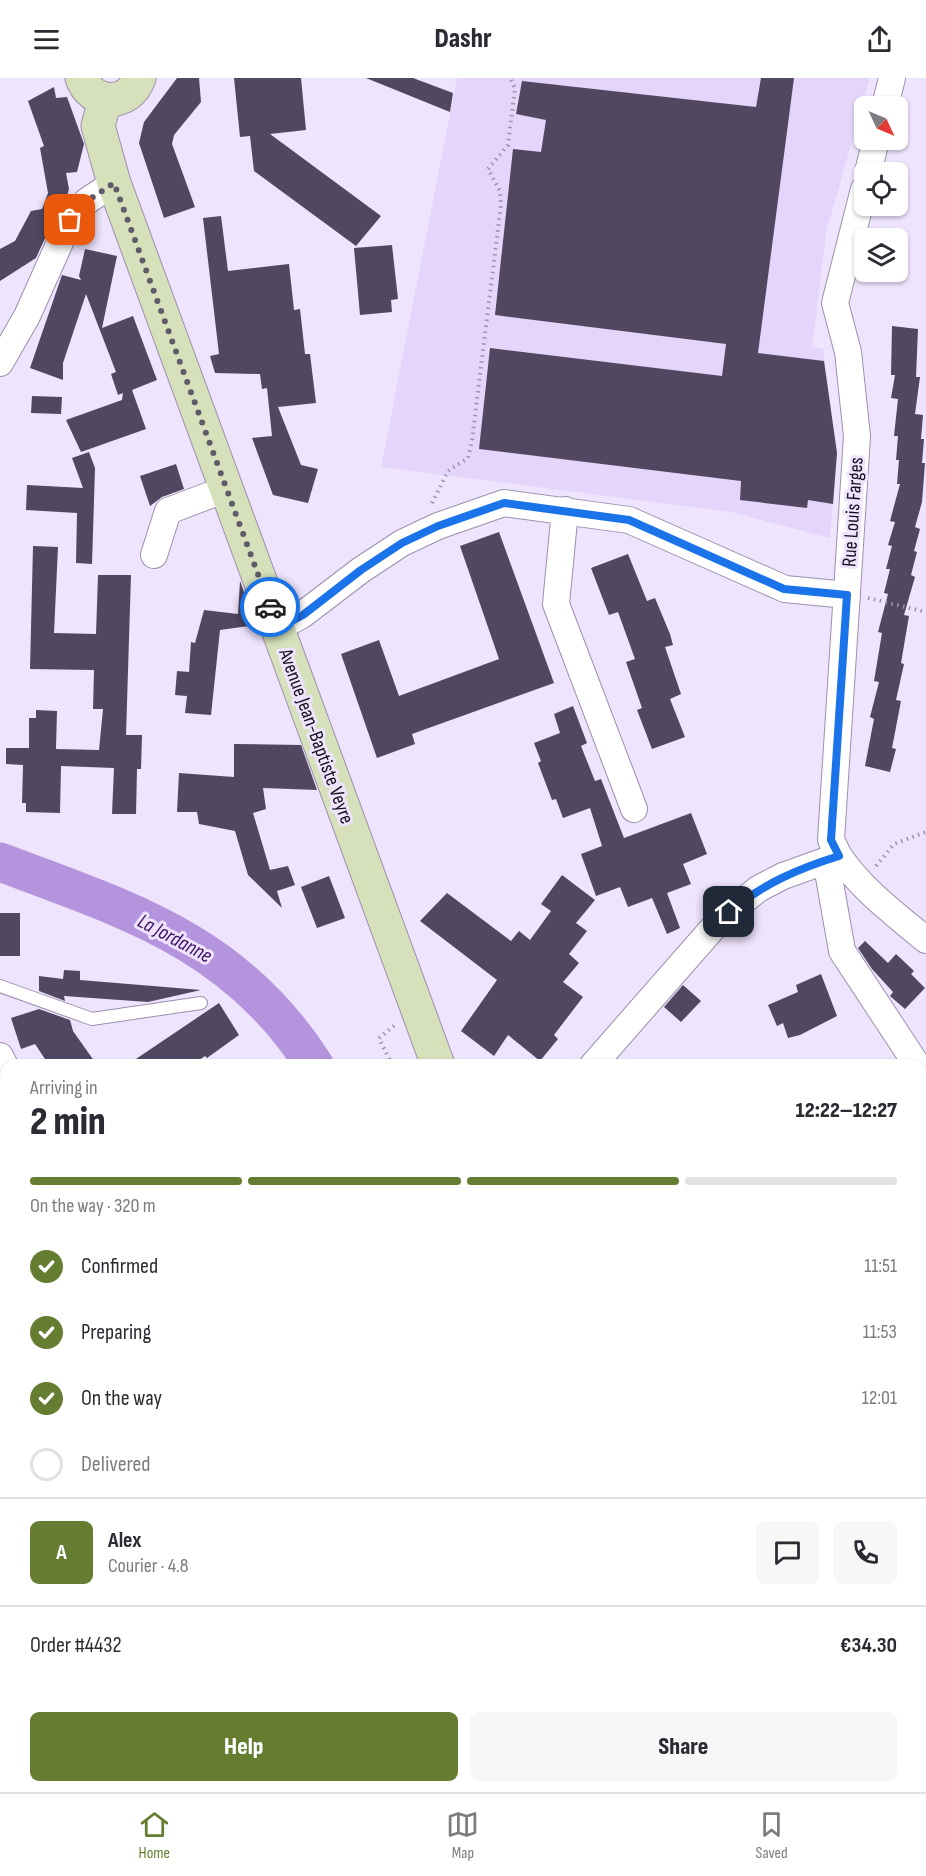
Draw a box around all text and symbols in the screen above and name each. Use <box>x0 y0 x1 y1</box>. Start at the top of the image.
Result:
icon: menu <box>30 23 63 56</box>
text: Dashr <box>434 23 492 55</box>
icon: share <box>863 23 896 56</box>
north arrow <box>854 96 908 150</box>
map controls <box>854 96 908 282</box>
button: locate <box>854 162 908 216</box>
pin <box>44 194 95 245</box>
icon: bag <box>53 203 86 236</box>
button: layers <box>854 228 908 282</box>
street label: Rue Louis Farges <box>837 456 869 568</box>
courier <box>240 577 300 637</box>
icon: car <box>254 591 287 624</box>
street label: Avenue Jean-Baptiste Veyre <box>273 645 359 827</box>
pin <box>703 886 754 937</box>
icon: home <box>712 895 745 928</box>
water label: La Jordanne <box>133 909 216 968</box>
text: Arriving in <box>30 1076 98 1100</box>
text: 12:22–12:27 <box>796 1097 897 1124</box>
text: 2 min <box>30 1099 106 1146</box>
text: On the way · 320 m <box>30 1194 156 1218</box>
icon: check <box>30 1250 63 1283</box>
text: Confirmed <box>81 1253 158 1280</box>
text: 11:51 <box>864 1254 897 1278</box>
icon: check <box>30 1316 63 1349</box>
text: Preparing <box>81 1319 151 1346</box>
text: 11:53 <box>863 1320 897 1344</box>
icon: check <box>30 1382 63 1415</box>
text: On the way <box>81 1385 162 1412</box>
text: 12:01 <box>862 1386 897 1410</box>
text: Delivered <box>81 1451 150 1478</box>
button: chat <box>756 1521 819 1584</box>
button: phone <box>834 1521 897 1584</box>
text: Alex <box>108 1527 141 1554</box>
text: A <box>56 1539 67 1566</box>
text: Courier · 4.8 <box>108 1554 189 1578</box>
text: Order #4432 <box>30 1632 122 1659</box>
text: €34.30 <box>840 1632 897 1659</box>
button: Help <box>30 1712 458 1781</box>
button: Share <box>470 1712 897 1781</box>
tab: Home <box>138 1808 171 1863</box>
tab: Map <box>446 1808 479 1863</box>
tab: Saved <box>755 1808 788 1863</box>

